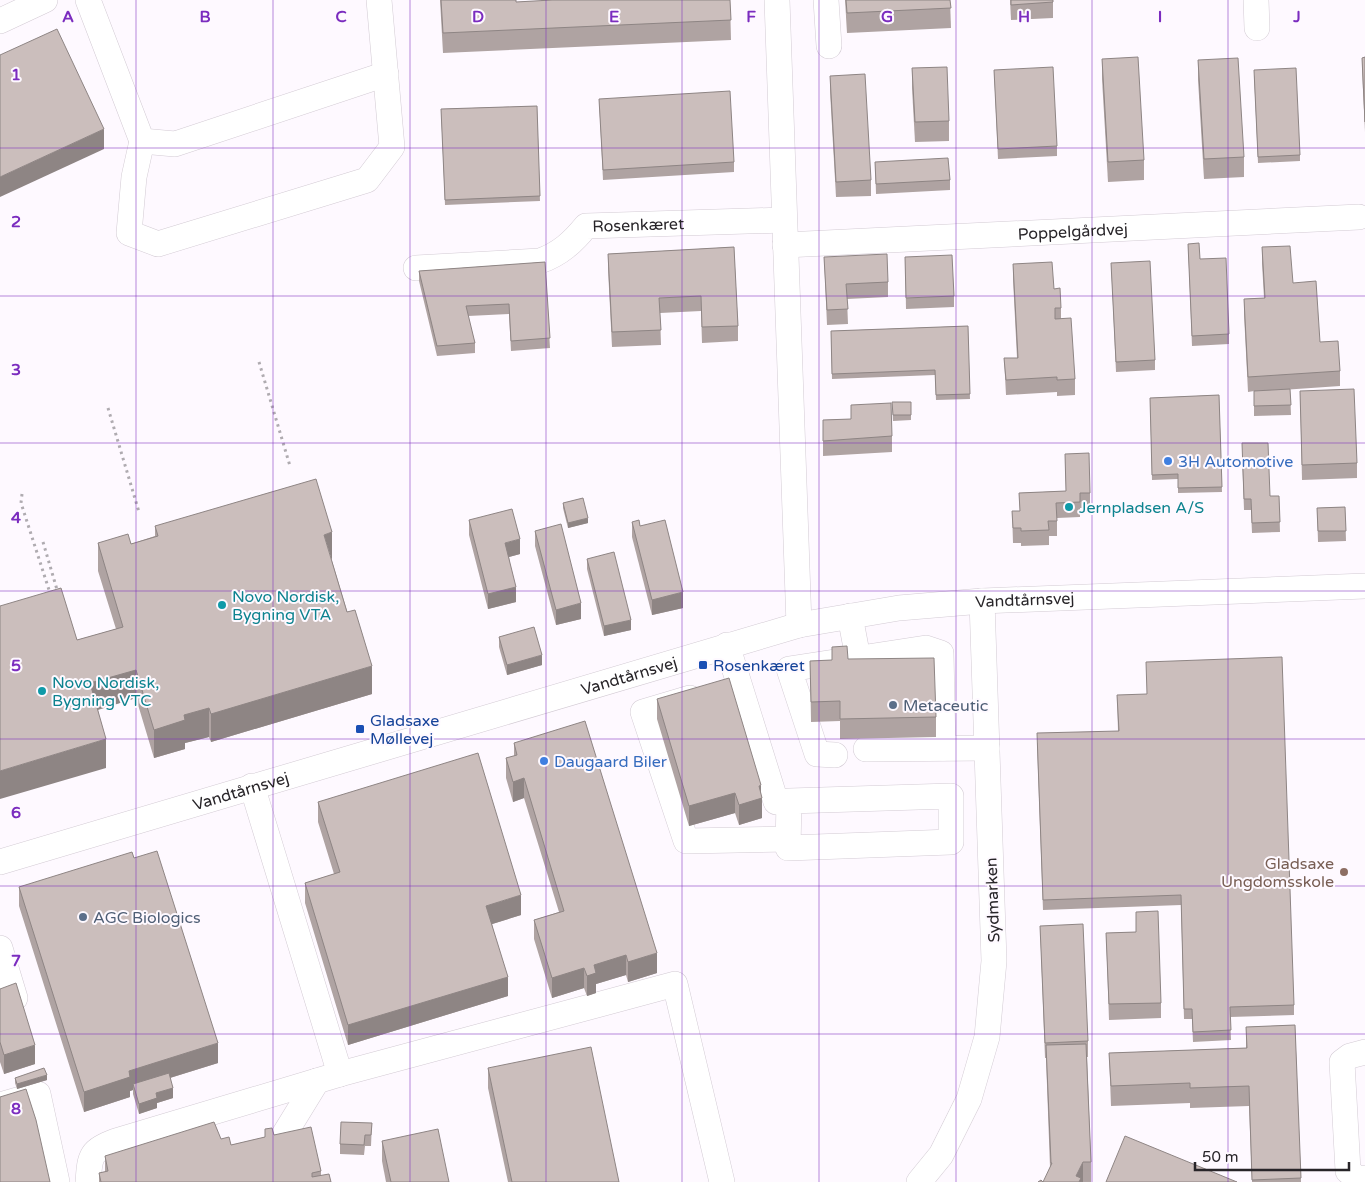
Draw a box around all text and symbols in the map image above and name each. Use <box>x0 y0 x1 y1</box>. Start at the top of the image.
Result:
text: A <box>62 7 74 27</box>
text: B <box>199 7 211 27</box>
text: C <box>335 7 347 27</box>
text: D <box>472 7 484 27</box>
text: E <box>609 7 619 27</box>
text: F <box>746 7 756 27</box>
text: G <box>881 7 893 27</box>
text: H <box>1018 7 1030 27</box>
text: I <box>1158 7 1162 27</box>
text: J <box>1292 7 1301 27</box>
text: 1 <box>11 65 21 85</box>
text: 2 <box>11 212 21 232</box>
street label: Rosenkæret <box>592 214 684 237</box>
street label: Poppelgårdvej <box>1017 219 1128 245</box>
text: 3 <box>11 360 21 380</box>
place label: 3H Automotive <box>1178 452 1293 472</box>
marker: 3H Automotive <box>1162 455 1174 467</box>
place label: Jernpladsen A/S <box>1079 498 1204 518</box>
marker: Jernpladsen A/S <box>1063 501 1075 513</box>
text: 4 <box>11 508 21 528</box>
place label: Novo Nordisk, Bygning VTA <box>232 587 339 625</box>
street label: Vandtårnsvej <box>975 588 1075 613</box>
marker: Novo Nordisk, Bygning VTA <box>216 599 228 611</box>
street label: Vandtårnsvej <box>579 653 680 700</box>
text: 5 <box>11 656 21 676</box>
place label: Rosenkæret <box>713 656 805 676</box>
marker: Rosenkæret <box>697 659 709 671</box>
place label: Novo Nordisk, Bygning VTC <box>52 673 159 711</box>
marker: Novo Nordisk, Bygning VTC <box>36 685 48 697</box>
place label: Metaceutic <box>903 696 988 716</box>
marker: Metaceutic <box>887 699 899 711</box>
place label: Gladsaxe Møllevej <box>370 711 439 749</box>
marker: Gladsaxe Møllevej <box>354 723 366 735</box>
place label: Daugaard Biler <box>554 752 668 772</box>
marker: Daugaard Biler <box>538 755 550 767</box>
street label: Vandtårnsvej <box>191 768 291 815</box>
text: 6 <box>11 803 21 823</box>
place label: Gladsaxe Ungdomsskole <box>1221 854 1334 892</box>
street label: Sydmarken <box>982 857 1004 943</box>
marker: Gladsaxe Ungdomsskole <box>1338 866 1350 878</box>
place label: AGC Biologics <box>93 908 201 928</box>
marker: AGC Biologics <box>77 911 89 923</box>
text: 7 <box>11 951 21 971</box>
text: 8 <box>11 1099 21 1119</box>
scale bar <box>1195 1140 1349 1172</box>
text: 50 m <box>1202 1148 1239 1166</box>

